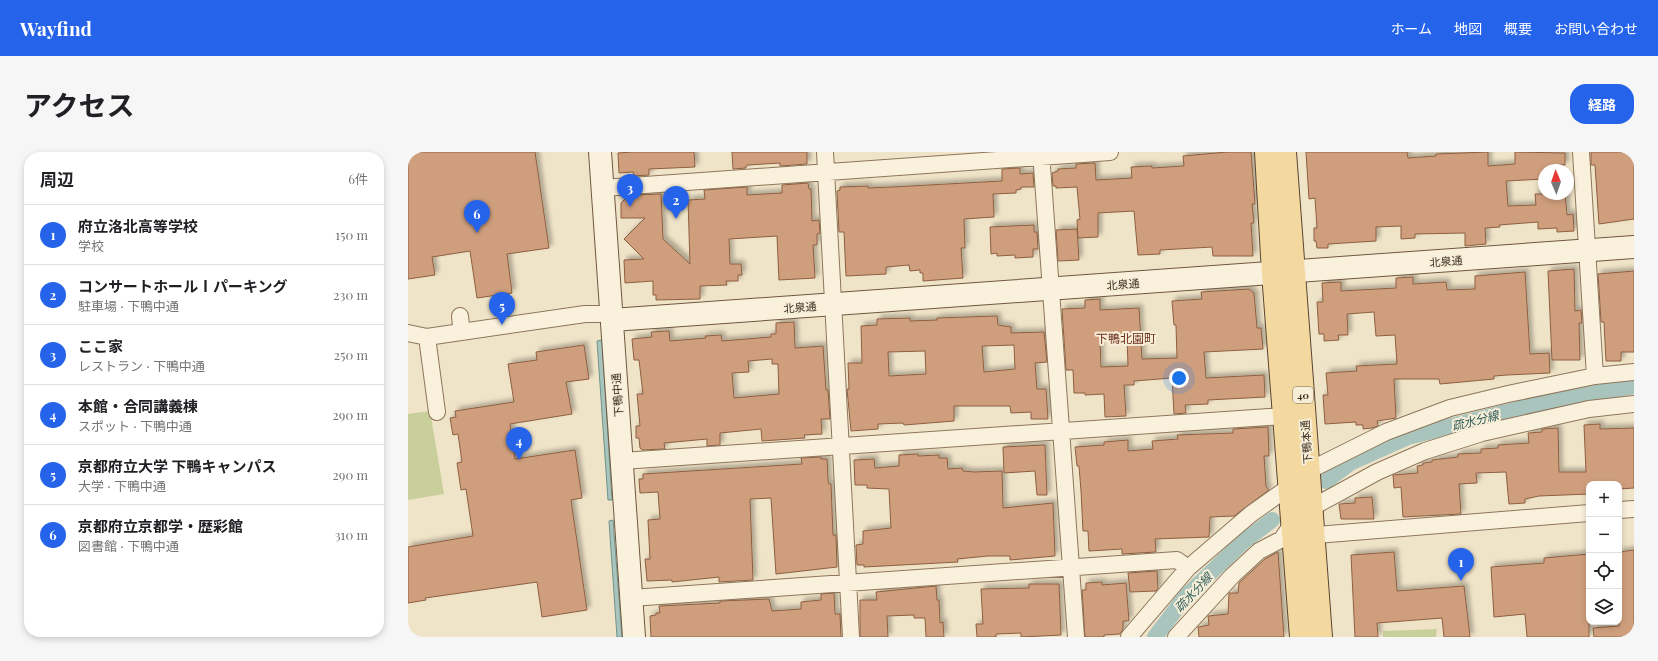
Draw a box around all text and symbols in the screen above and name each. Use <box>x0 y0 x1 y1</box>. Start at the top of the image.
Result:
text: Wayfind <box>20 15 92 41</box>
text: ホーム <box>1390 19 1432 38</box>
text: 地図 <box>1454 19 1482 38</box>
text: 概要 <box>1504 19 1532 38</box>
text: お問い合わせ <box>1554 19 1638 38</box>
button: 経路 <box>1570 84 1634 124</box>
text: アクセス <box>24 86 135 123</box>
north arrow <box>1538 164 1574 200</box>
text: 周辺 <box>40 168 74 190</box>
text: 6件 <box>348 170 368 187</box>
pin: 3 <box>617 174 643 207</box>
pin: 2 <box>663 186 689 219</box>
pin: 6 <box>464 200 490 233</box>
text: 府立洛北高等学校 <box>78 216 198 236</box>
text: 1 <box>51 226 55 243</box>
text: 150 m <box>335 226 368 243</box>
text: 学校 <box>78 237 104 254</box>
street label: 北泉通 <box>1429 252 1463 270</box>
street label: 北泉通 <box>1106 275 1140 293</box>
text: コンサートホールⅠパーキング <box>78 276 288 296</box>
text: 2 <box>50 286 56 303</box>
text: 230 m <box>333 286 368 303</box>
pin: 5 <box>489 292 515 325</box>
text: 駐車場 · 下鴨中通 <box>78 297 179 314</box>
street label: 北泉通 <box>783 298 817 316</box>
district label: 下鴨北園町 <box>1096 330 1156 346</box>
text: ここ家 <box>78 336 123 356</box>
text: 3 <box>50 346 56 363</box>
text: 250 m <box>334 346 368 363</box>
text: レストラン · 下鴨中通 <box>78 357 205 374</box>
your location <box>1169 368 1189 388</box>
street label: 下鴨中通 <box>608 373 626 417</box>
road number: 40 <box>1293 387 1313 403</box>
text: 本館・合同講義棟 <box>78 396 198 416</box>
text: 4 <box>50 406 56 423</box>
text: 290 m <box>333 406 368 423</box>
water label: 疏水分線 <box>1450 406 1502 434</box>
text: スポット · 下鴨中通 <box>78 417 192 434</box>
street label: 下鴨本通 <box>1297 420 1315 464</box>
pin: 4 <box>506 427 532 460</box>
text: 京都府立大学 下鴨キャンパス <box>78 456 277 476</box>
text: 5 <box>50 466 56 483</box>
text: 290 m <box>333 466 368 483</box>
text: 大学 · 下鴨中通 <box>78 477 166 494</box>
map controls <box>1586 481 1622 625</box>
button: + <box>1586 481 1622 517</box>
text: 京都府立京都学・歴彩館 <box>78 516 243 536</box>
button: − <box>1586 517 1622 553</box>
text: 6 <box>49 526 57 543</box>
text: 310 m <box>335 526 368 543</box>
text: 図書館 · 下鴨中通 <box>78 537 179 554</box>
pin: 1 <box>1448 548 1474 581</box>
button: locate <box>1586 553 1622 589</box>
water label: 疏水分線 <box>1171 568 1217 615</box>
button: layers <box>1586 589 1622 625</box>

